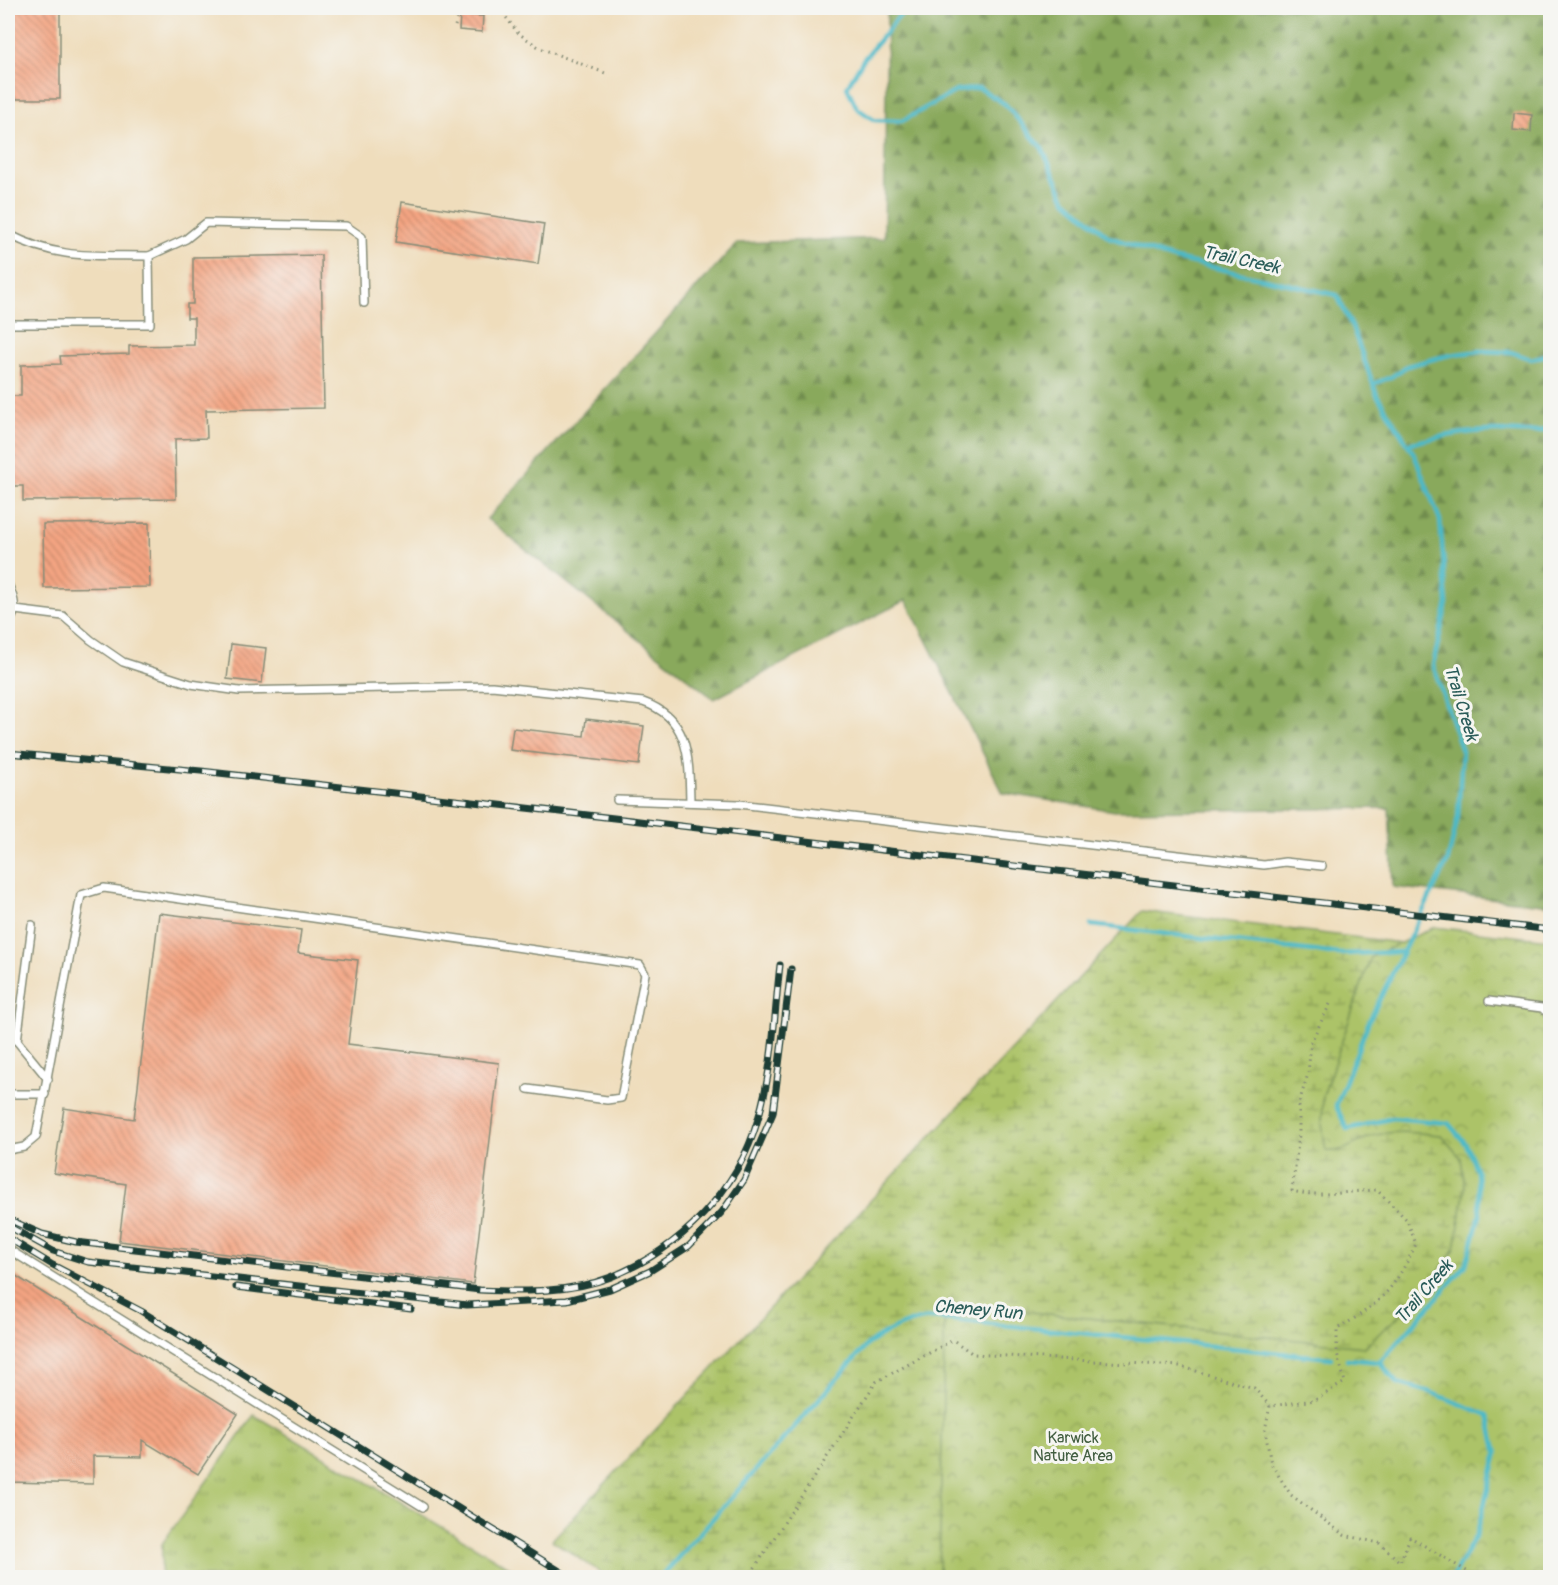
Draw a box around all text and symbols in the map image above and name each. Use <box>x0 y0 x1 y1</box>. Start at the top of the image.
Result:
water label: Trail Creek <box>1200 241 1283 280</box>
water label: Trail Creek <box>1439 662 1484 745</box>
water label: Trail Creek <box>1390 1254 1459 1329</box>
water label: Cheney Run <box>933 1295 1024 1325</box>
park label: Karwick Nature Area <box>1033 1428 1113 1466</box>

